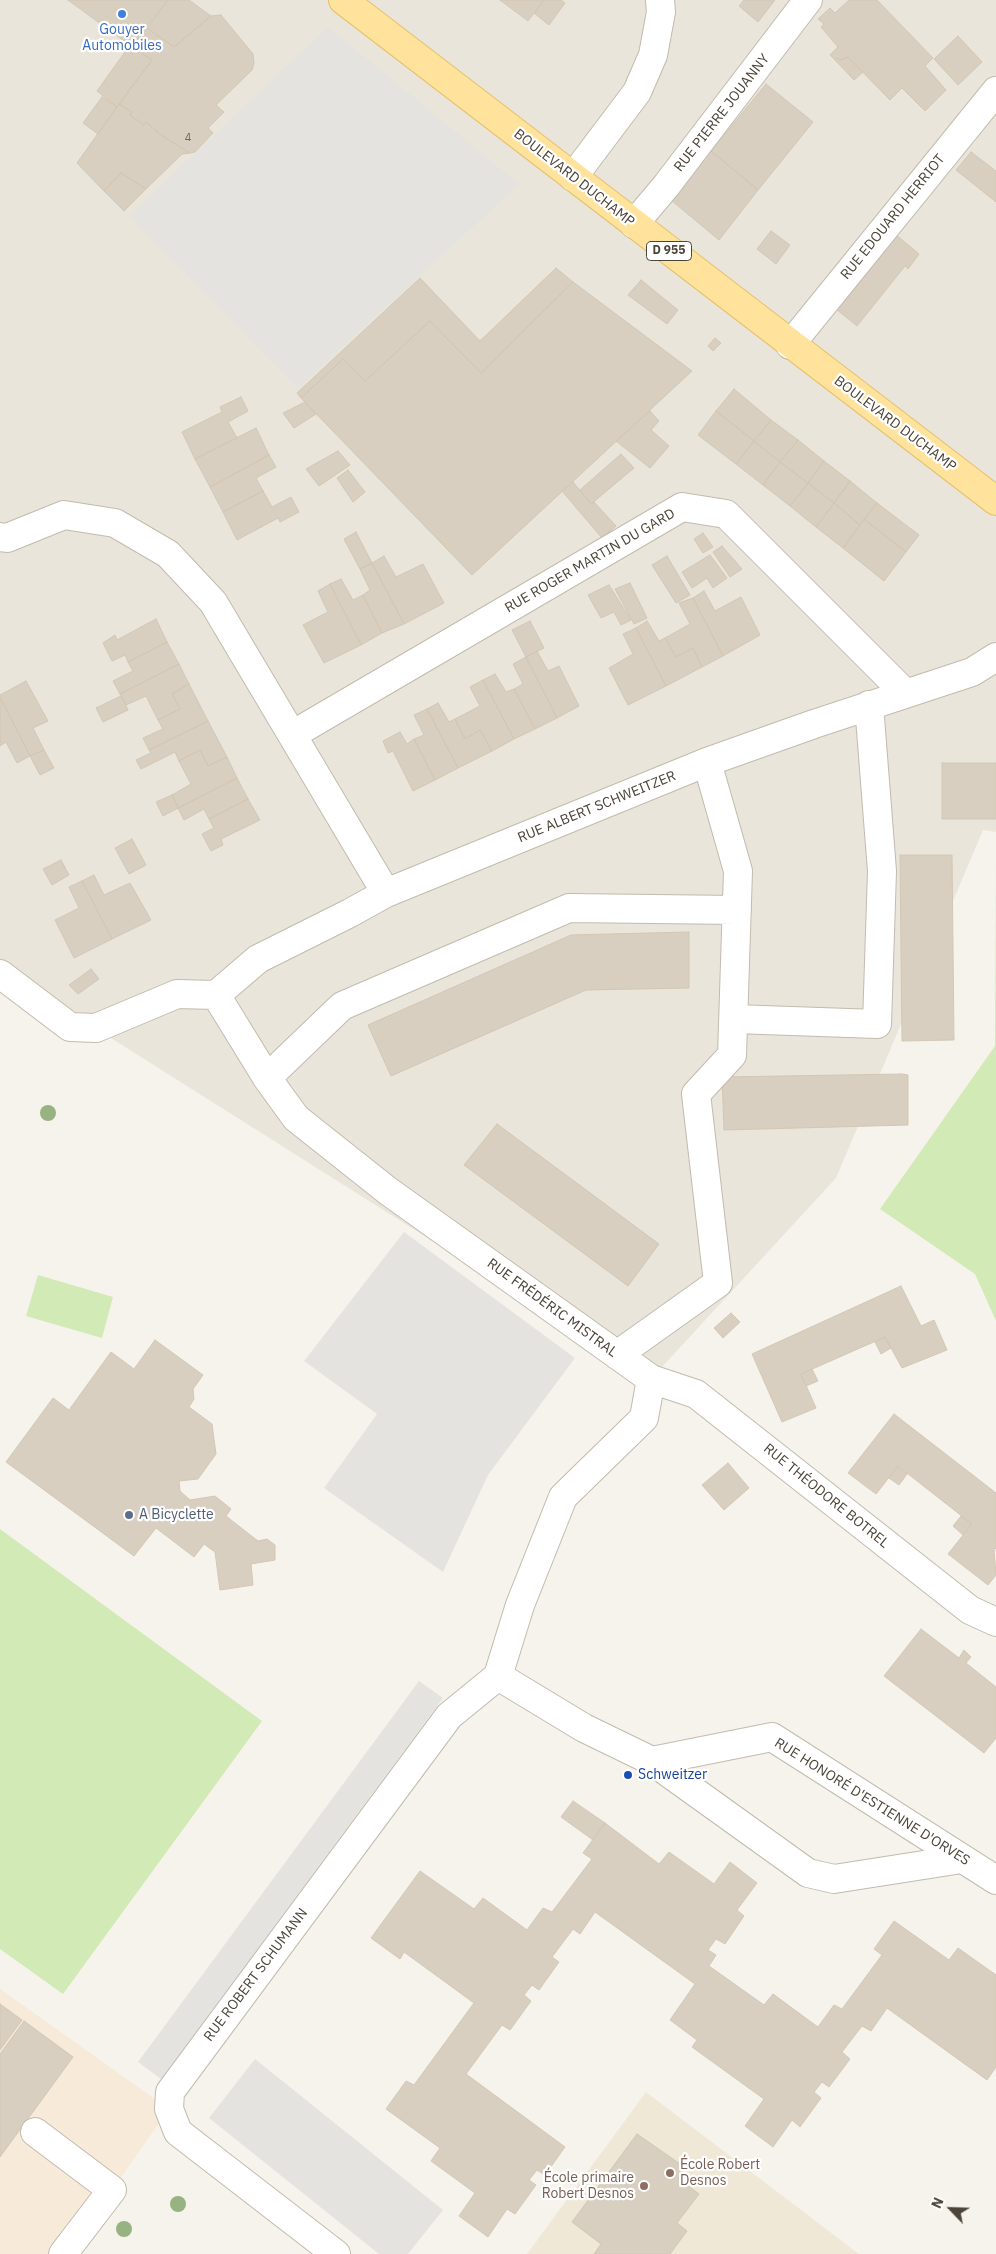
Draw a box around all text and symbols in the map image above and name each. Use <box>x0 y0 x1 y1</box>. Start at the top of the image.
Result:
marker: Gouyer Automobiles <box>116 8 128 20</box>
place label: Gouyer Automobiles <box>82 22 162 54</box>
street label: RUE PIERRE JOUANNY <box>671 51 773 175</box>
street label: BOULEVARD DUCHAMP <box>510 126 638 230</box>
house number: 4 <box>185 131 191 145</box>
street label: RUE EDOUARD HERRIOT <box>837 151 949 283</box>
road number: D 955 <box>646 242 692 260</box>
street label: BOULEVARD DUCHAMP <box>831 373 959 475</box>
street label: RUE ROGER MARTIN DU GARD <box>502 505 678 617</box>
street label: RUE ALBERT SCHWEITZER <box>515 768 679 846</box>
street label: RUE FRÉDÉRIC MISTRAL <box>484 1255 620 1361</box>
street label: RUE THÉODORE BOTREL <box>760 1440 892 1552</box>
place label: A Bicyclette <box>139 1507 214 1523</box>
marker: A Bicyclette <box>123 1509 135 1521</box>
street label: RUE HONORÉ D'ESTIENNE D'ORVES <box>771 1735 973 1869</box>
place label: Schweitzer <box>638 1767 707 1783</box>
marker: Schweitzer <box>622 1769 634 1781</box>
street label: RUE ROBERT SCHUMANN <box>201 1905 311 2045</box>
place label: École Robert Desnos <box>680 2157 760 2190</box>
marker: École Robert Desnos <box>664 2167 676 2179</box>
place label: École primaire Robert Desnos <box>542 2170 634 2202</box>
marker: École primaire Robert Desnos <box>638 2180 650 2192</box>
north arrow <box>926 2184 976 2234</box>
text: N <box>927 2195 948 2211</box>

